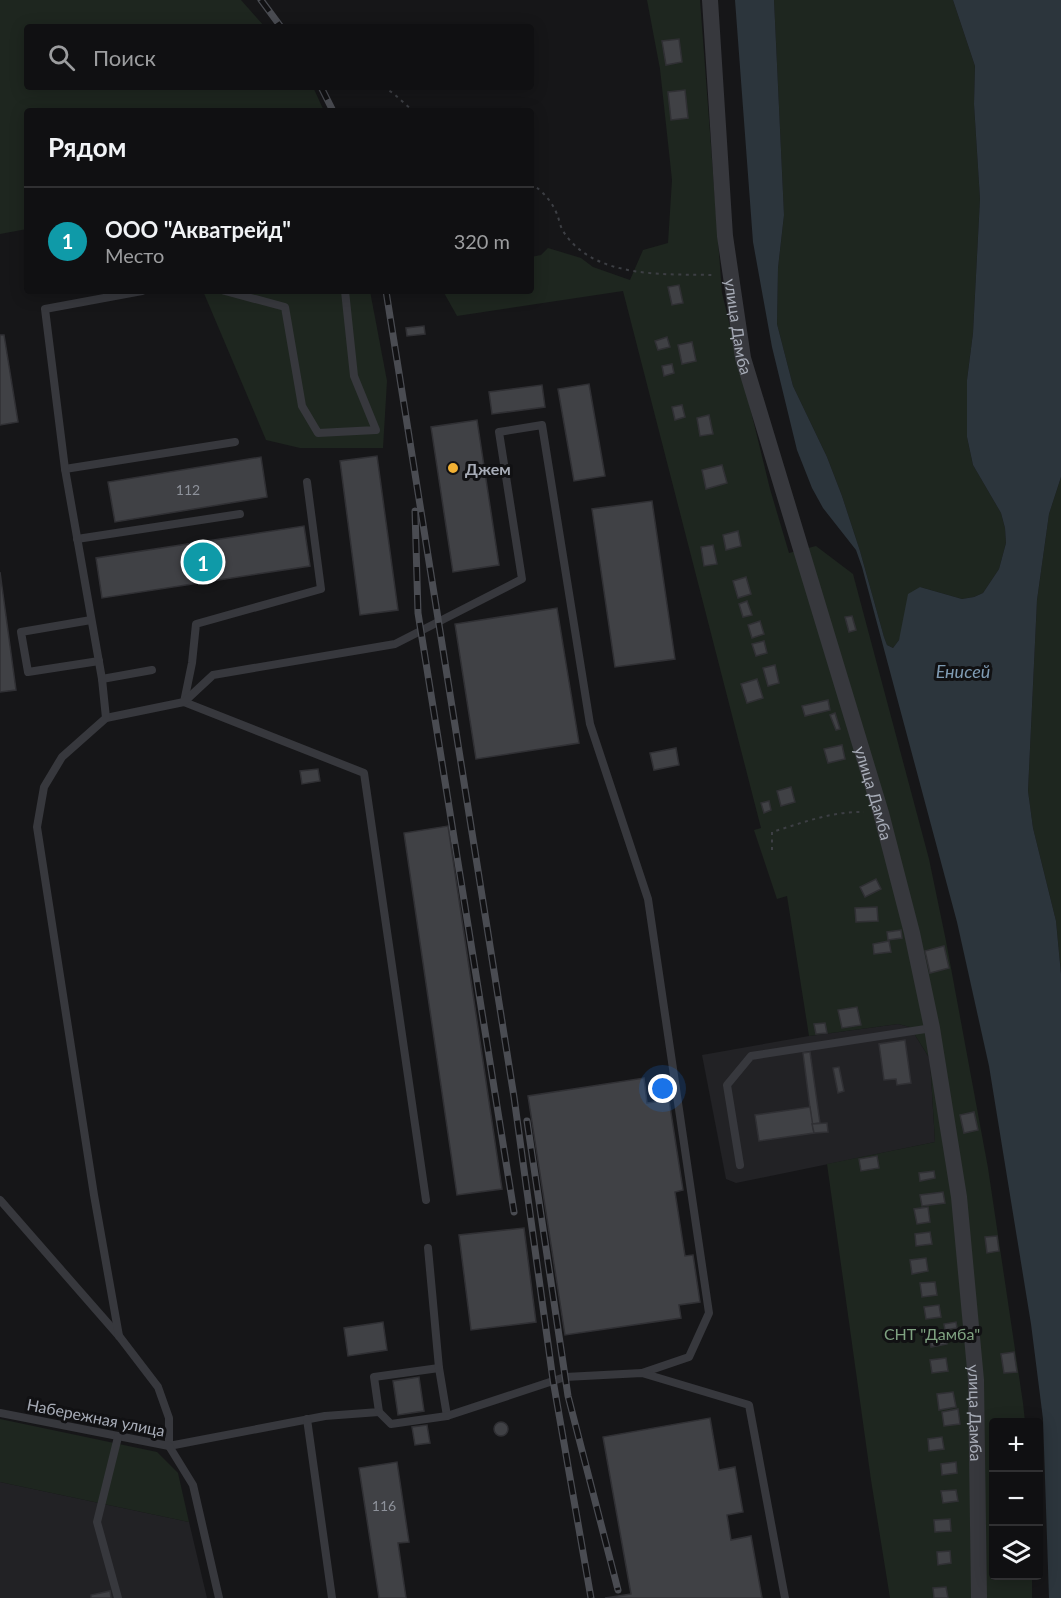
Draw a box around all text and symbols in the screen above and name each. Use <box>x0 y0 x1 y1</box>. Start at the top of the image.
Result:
search box <box>24 24 534 90</box>
icon: search <box>45 41 78 74</box>
text: Поиск <box>93 44 156 71</box>
text: Рядом <box>48 131 126 163</box>
text: ООО "Акватрейд" <box>105 216 291 243</box>
text: 1 <box>62 229 73 253</box>
text: 320 m <box>454 229 510 253</box>
text: Место <box>105 243 164 267</box>
street label: улица Дамба <box>722 277 757 377</box>
place label: Джем <box>465 459 511 478</box>
marker: Джем <box>446 461 460 475</box>
house number: 112 <box>176 481 200 498</box>
pin: 1 <box>184 540 222 584</box>
water label: Енисей <box>936 660 990 682</box>
street label: улица Дамба <box>852 744 897 842</box>
your location <box>648 1074 677 1103</box>
park label: СНТ "Дамба" <box>884 1324 980 1343</box>
street label: улица Дамба <box>965 1364 987 1461</box>
street label: Набережная улица <box>25 1394 167 1440</box>
map controls <box>989 1418 1043 1580</box>
button: + <box>989 1418 1043 1472</box>
button: − <box>989 1472 1043 1526</box>
house number: 116 <box>372 1497 396 1514</box>
button: layers <box>989 1526 1043 1580</box>

